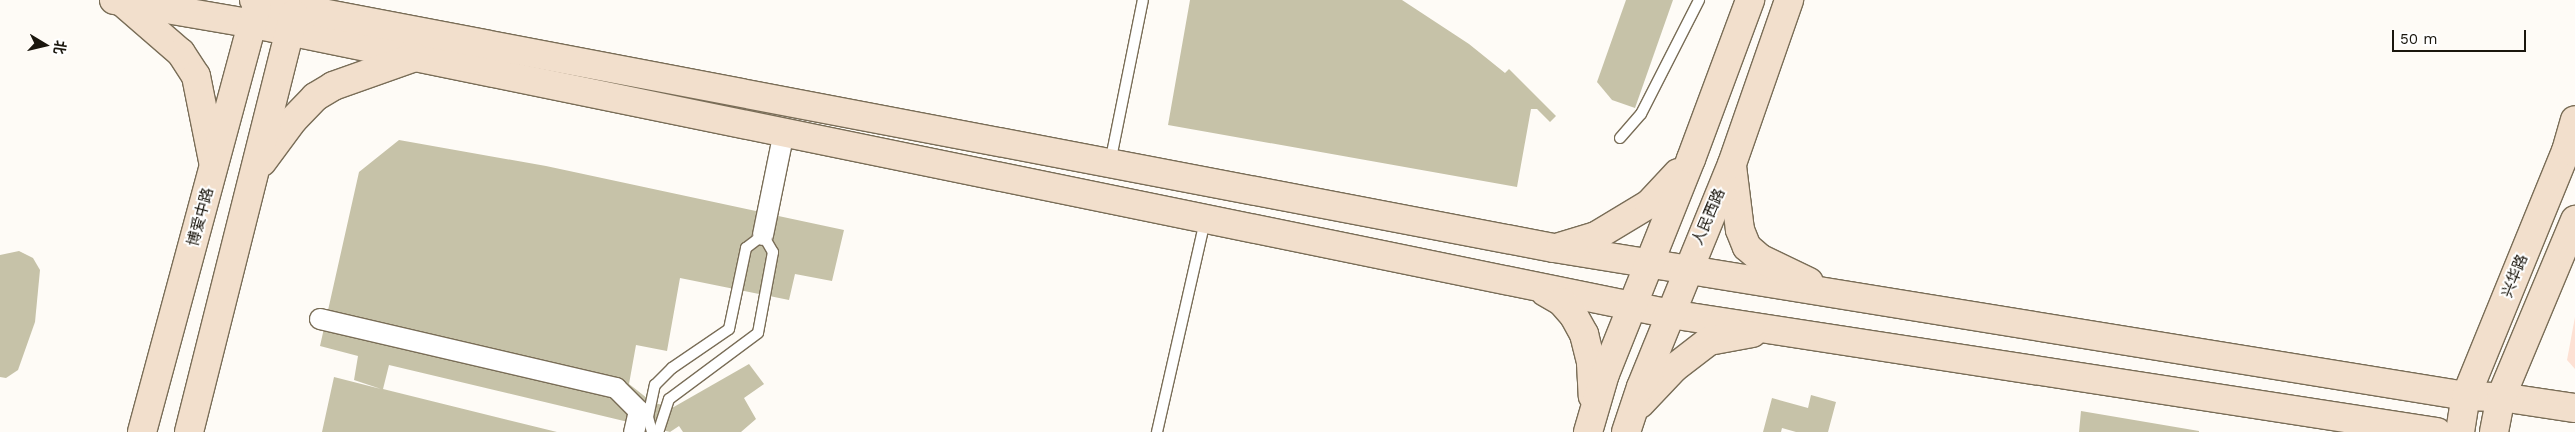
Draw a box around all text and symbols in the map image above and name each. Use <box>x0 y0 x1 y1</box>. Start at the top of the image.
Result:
north arrow <box>20 20 70 70</box>
scale bar <box>2395 20 2529 52</box>
text: 50 m <box>2400 30 2437 48</box>
text: 北 <box>51 39 69 56</box>
street label: 博爱中路 <box>185 186 217 248</box>
street label: 人民西路 <box>1689 186 1729 248</box>
street label: 兴华路 <box>2498 252 2532 300</box>

